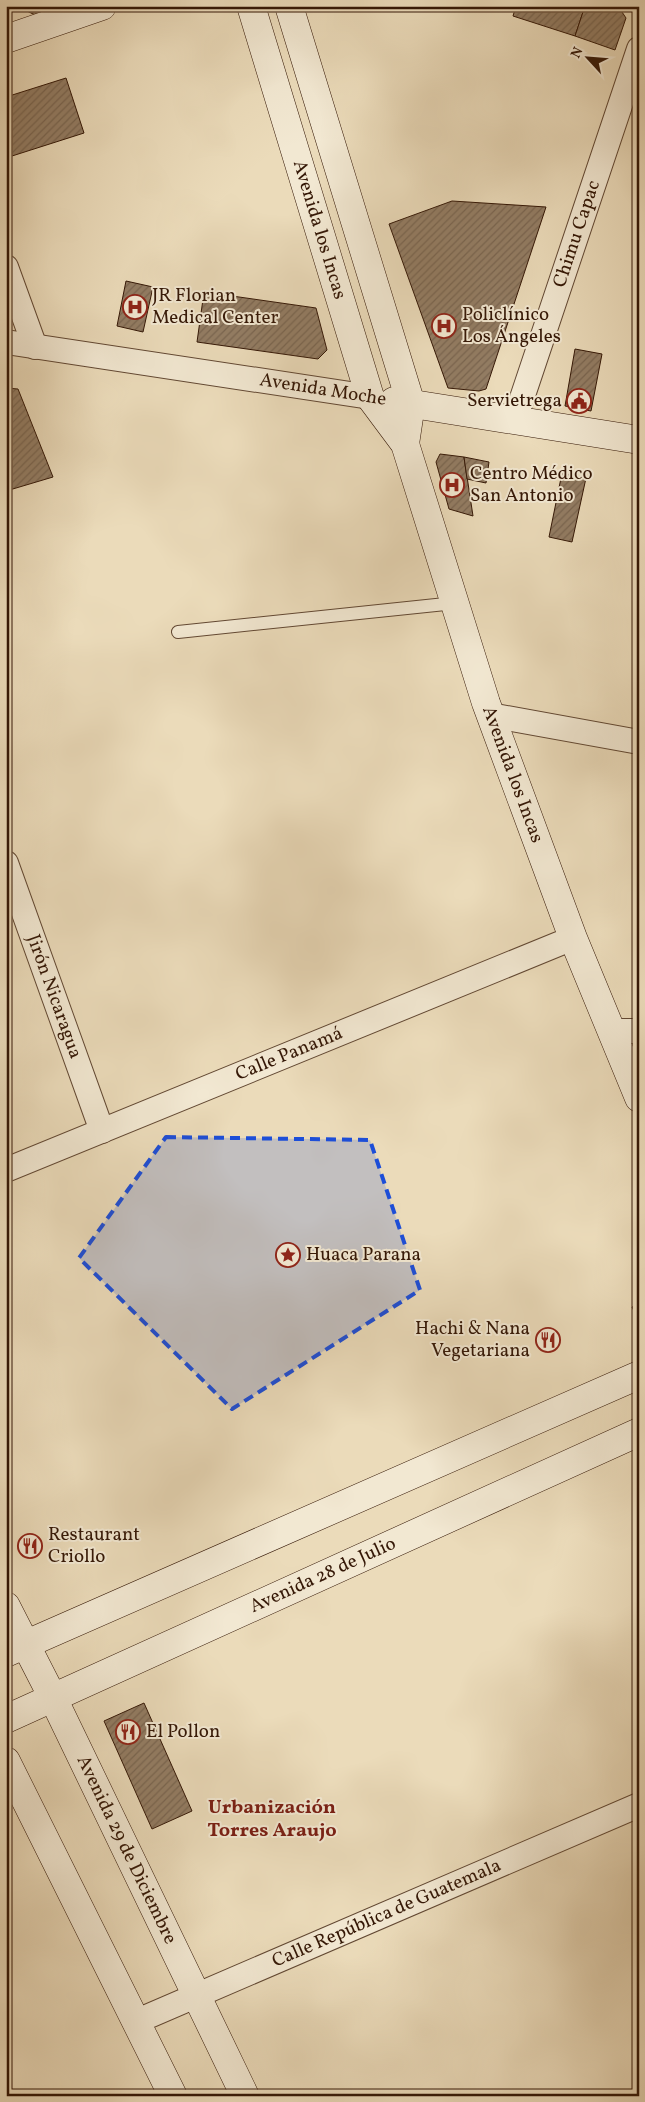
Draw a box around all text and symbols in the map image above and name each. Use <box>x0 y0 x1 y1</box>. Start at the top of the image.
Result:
north arrow <box>562 32 612 82</box>
text: N <box>567 44 588 62</box>
street label: Avenida los Incas <box>286 157 353 303</box>
street label: Chimu Capac <box>547 177 607 291</box>
place label: JR Florian Medical Center <box>152 283 278 331</box>
hospital icon: JR Florian Medical Center <box>122 294 148 320</box>
place label: Policlínico Los Ángeles <box>462 302 561 350</box>
hospital icon: Policlínico Los Ángeles <box>431 313 457 339</box>
street label: Avenida Moche <box>258 367 388 413</box>
place label: Servietrega <box>467 388 562 414</box>
public building icon: Servietrega <box>566 388 592 414</box>
place label: Centro Médico San Antonio <box>470 461 593 509</box>
hospital icon: Centro Médico San Antonio <box>439 472 465 498</box>
street label: Avenida los Incas <box>475 702 550 847</box>
street label: Jirón Nicaragua <box>20 931 88 1062</box>
street label: Calle Panamá <box>232 1021 347 1088</box>
place icon: Huaca Parana <box>275 1242 301 1268</box>
place label: Huaca Parana <box>306 1242 421 1268</box>
place label: Hachi & Nana Vegetariana <box>415 1316 530 1364</box>
restaurant icon: Hachi & Nana Vegetariana <box>535 1327 561 1353</box>
place label: Restaurant Criollo <box>48 1522 140 1570</box>
street label: Avenida 28 de Julio <box>246 1531 400 1620</box>
restaurant icon: Restaurant Criollo <box>17 1533 43 1559</box>
restaurant icon: El Pollon <box>115 1719 141 1745</box>
place label: El Pollon <box>146 1719 220 1745</box>
street label: Avenida 29 de Diciembre <box>70 1751 183 1949</box>
district label: Urbanización Torres Araujo <box>207 1794 337 1845</box>
street label: Calle República de Guatemala <box>268 1853 505 1974</box>

